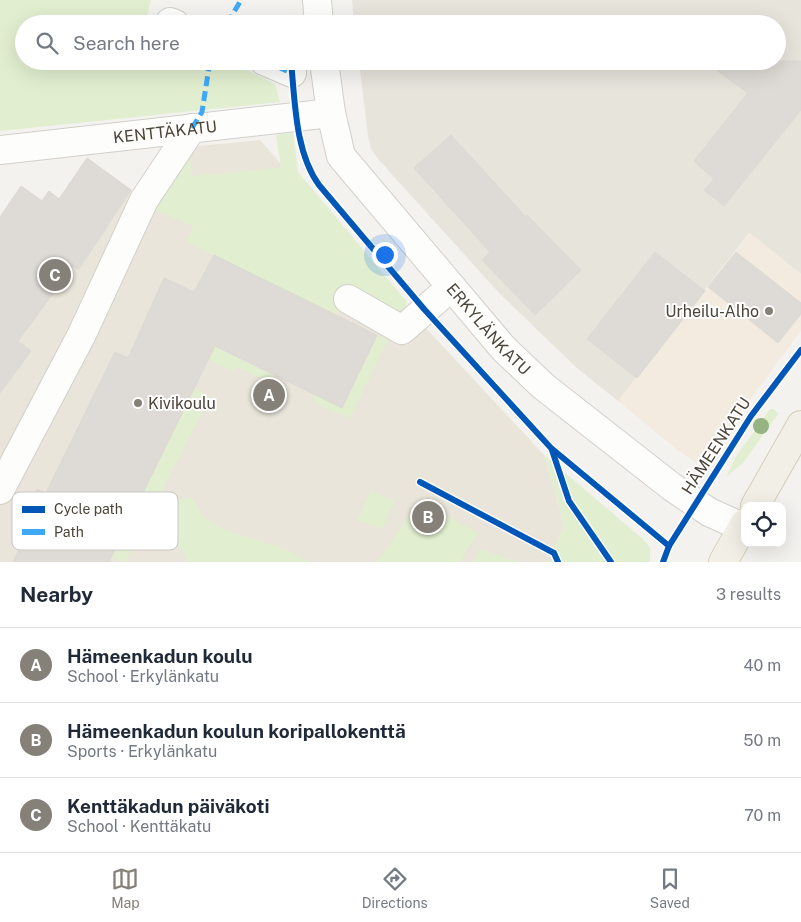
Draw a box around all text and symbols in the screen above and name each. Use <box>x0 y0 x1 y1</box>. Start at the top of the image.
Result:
search box <box>15 15 786 70</box>
icon: search <box>33 29 61 57</box>
text: Search here <box>73 32 180 54</box>
street label: KENTTÄKATU <box>112 116 218 147</box>
your location <box>372 242 398 268</box>
pin: C <box>39 256 71 294</box>
street label: ERKYLÄNKATU <box>443 279 534 379</box>
place label: Urheilu-Alho <box>665 302 759 321</box>
marker: Urheilu-Alho <box>763 305 775 317</box>
pin: A <box>253 376 285 414</box>
street label: HÄMEENKATU <box>677 393 754 498</box>
place label: Kivikoulu <box>148 394 216 413</box>
marker: Kivikoulu <box>132 397 144 409</box>
legend <box>12 492 178 550</box>
pin: B <box>412 498 444 536</box>
text: Cycle path <box>54 501 123 517</box>
map controls <box>741 502 786 547</box>
button: locate <box>741 502 786 547</box>
text: Path <box>54 524 84 540</box>
text: Nearby <box>20 582 93 607</box>
text: 3 results <box>716 585 781 604</box>
text: Hämeenkadun koulu <box>67 645 253 667</box>
text: A <box>30 656 42 675</box>
text: 40 m <box>743 656 781 675</box>
text: School · Erkylänkatu <box>67 667 219 686</box>
text: Hämeenkadun koulun koripallokenttä <box>67 720 406 742</box>
text: B <box>31 731 41 750</box>
text: 50 m <box>743 731 781 750</box>
text: Sports · Erkylänkatu <box>67 742 217 761</box>
text: Kenttäkadun päiväkoti <box>67 795 269 817</box>
text: C <box>30 806 42 825</box>
text: 70 m <box>744 806 781 825</box>
text: School · Kenttäkatu <box>67 817 211 836</box>
tab: Map <box>111 865 140 911</box>
tab: Directions <box>362 865 428 911</box>
tab: Saved <box>650 865 690 911</box>

